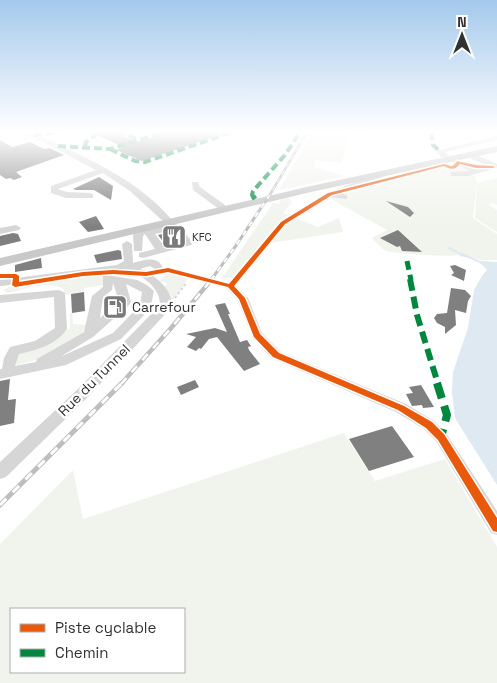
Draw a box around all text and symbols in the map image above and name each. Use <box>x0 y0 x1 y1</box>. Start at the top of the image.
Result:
north arrow <box>437 10 487 60</box>
text: N <box>457 13 467 31</box>
restaurant icon: KFC <box>161 224 187 250</box>
place label: KFC <box>192 230 212 244</box>
fuel station icon: Carrefour <box>102 294 128 320</box>
place label: Carrefour <box>132 298 196 316</box>
street label: Rue du Tunnel <box>54 340 134 420</box>
legend <box>10 608 185 673</box>
text: Piste cyclable <box>55 618 157 637</box>
text: Chemin <box>55 643 108 662</box>

